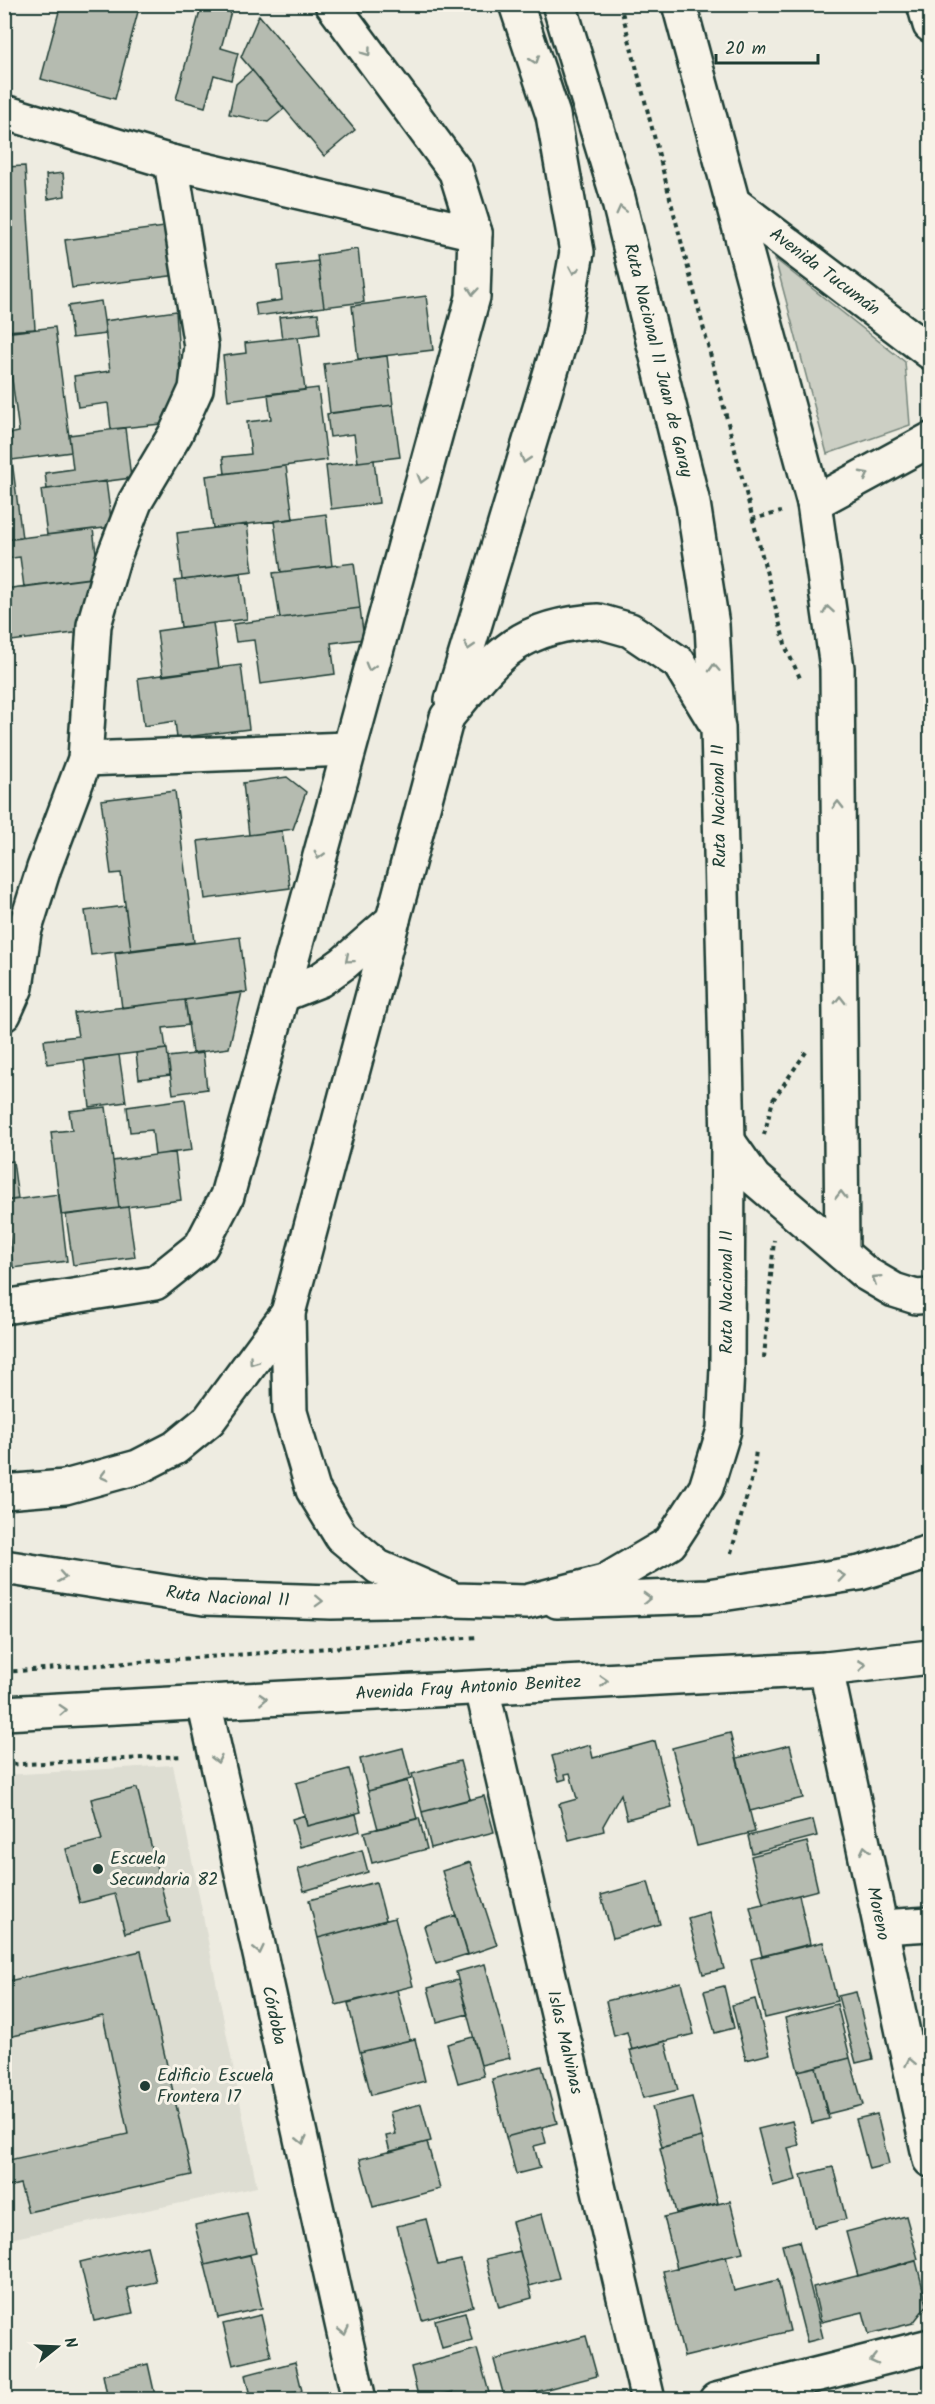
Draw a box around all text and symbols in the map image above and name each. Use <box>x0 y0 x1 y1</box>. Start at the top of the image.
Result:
scale bar <box>716 27 818 65</box>
text: 20 m <box>725 35 766 64</box>
one-way arrow <box>360 45 371 56</box>
one-way arrow <box>527 54 540 65</box>
one-way arrow <box>616 206 629 216</box>
street label: Avenida Tucumán <box>763 220 886 324</box>
street label: Ruta Nacional 11 Juan de Garay <box>615 240 701 481</box>
one-way arrow <box>568 265 581 275</box>
one-way arrow <box>467 287 480 296</box>
one-way arrow <box>520 453 532 464</box>
one-way arrow <box>859 471 869 482</box>
one-way arrow <box>417 474 430 484</box>
one-way arrow <box>823 606 835 615</box>
one-way arrow <box>464 640 476 650</box>
one-way arrow <box>365 661 377 672</box>
one-way arrow <box>708 664 721 673</box>
street label: Ruta Nacional 11 <box>704 744 736 868</box>
one-way arrow <box>832 800 844 809</box>
one-way arrow <box>314 850 326 860</box>
one-way arrow <box>345 951 356 962</box>
one-way arrow <box>834 995 846 1004</box>
one-way arrow <box>835 1190 847 1199</box>
street label: Ruta Nacional 11 <box>713 1230 742 1354</box>
one-way arrow <box>872 1275 882 1287</box>
one-way arrow <box>249 1354 260 1365</box>
one-way arrow <box>99 1469 110 1481</box>
one-way arrow <box>57 1570 67 1583</box>
one-way arrow <box>835 1570 845 1583</box>
street label: Ruta Nacional 11 <box>164 1578 290 1615</box>
one-way arrow <box>643 1591 652 1604</box>
one-way arrow <box>314 1595 323 1608</box>
one-way arrow <box>857 1659 866 1672</box>
street label: Avenida Fray Antonio Benitez <box>355 1668 582 1709</box>
one-way arrow <box>600 1675 609 1688</box>
one-way arrow <box>258 1693 267 1706</box>
one-way arrow <box>58 1704 67 1717</box>
one-way arrow <box>210 1754 223 1764</box>
place label: Escuela Secundaria 82 <box>110 1845 219 1895</box>
one-way arrow <box>859 1846 872 1856</box>
marker: Escuela Secundaria 82 <box>91 1862 105 1876</box>
street label: Moreno <box>858 1884 898 1943</box>
one-way arrow <box>252 1945 265 1955</box>
street label: Córdoba <box>253 1983 294 2048</box>
street label: Islas Malvinas <box>539 1988 591 2098</box>
one-way arrow <box>904 2057 917 2067</box>
place label: Edificio Escuela Frontera 17 <box>157 2062 274 2112</box>
marker: Edificio Escuela Frontera 17 <box>138 2079 152 2093</box>
one-way arrow <box>294 2135 307 2145</box>
north arrow <box>27 2317 87 2377</box>
one-way arrow <box>337 2325 350 2335</box>
text: N <box>56 2334 83 2351</box>
one-way arrow <box>869 2353 879 2366</box>

